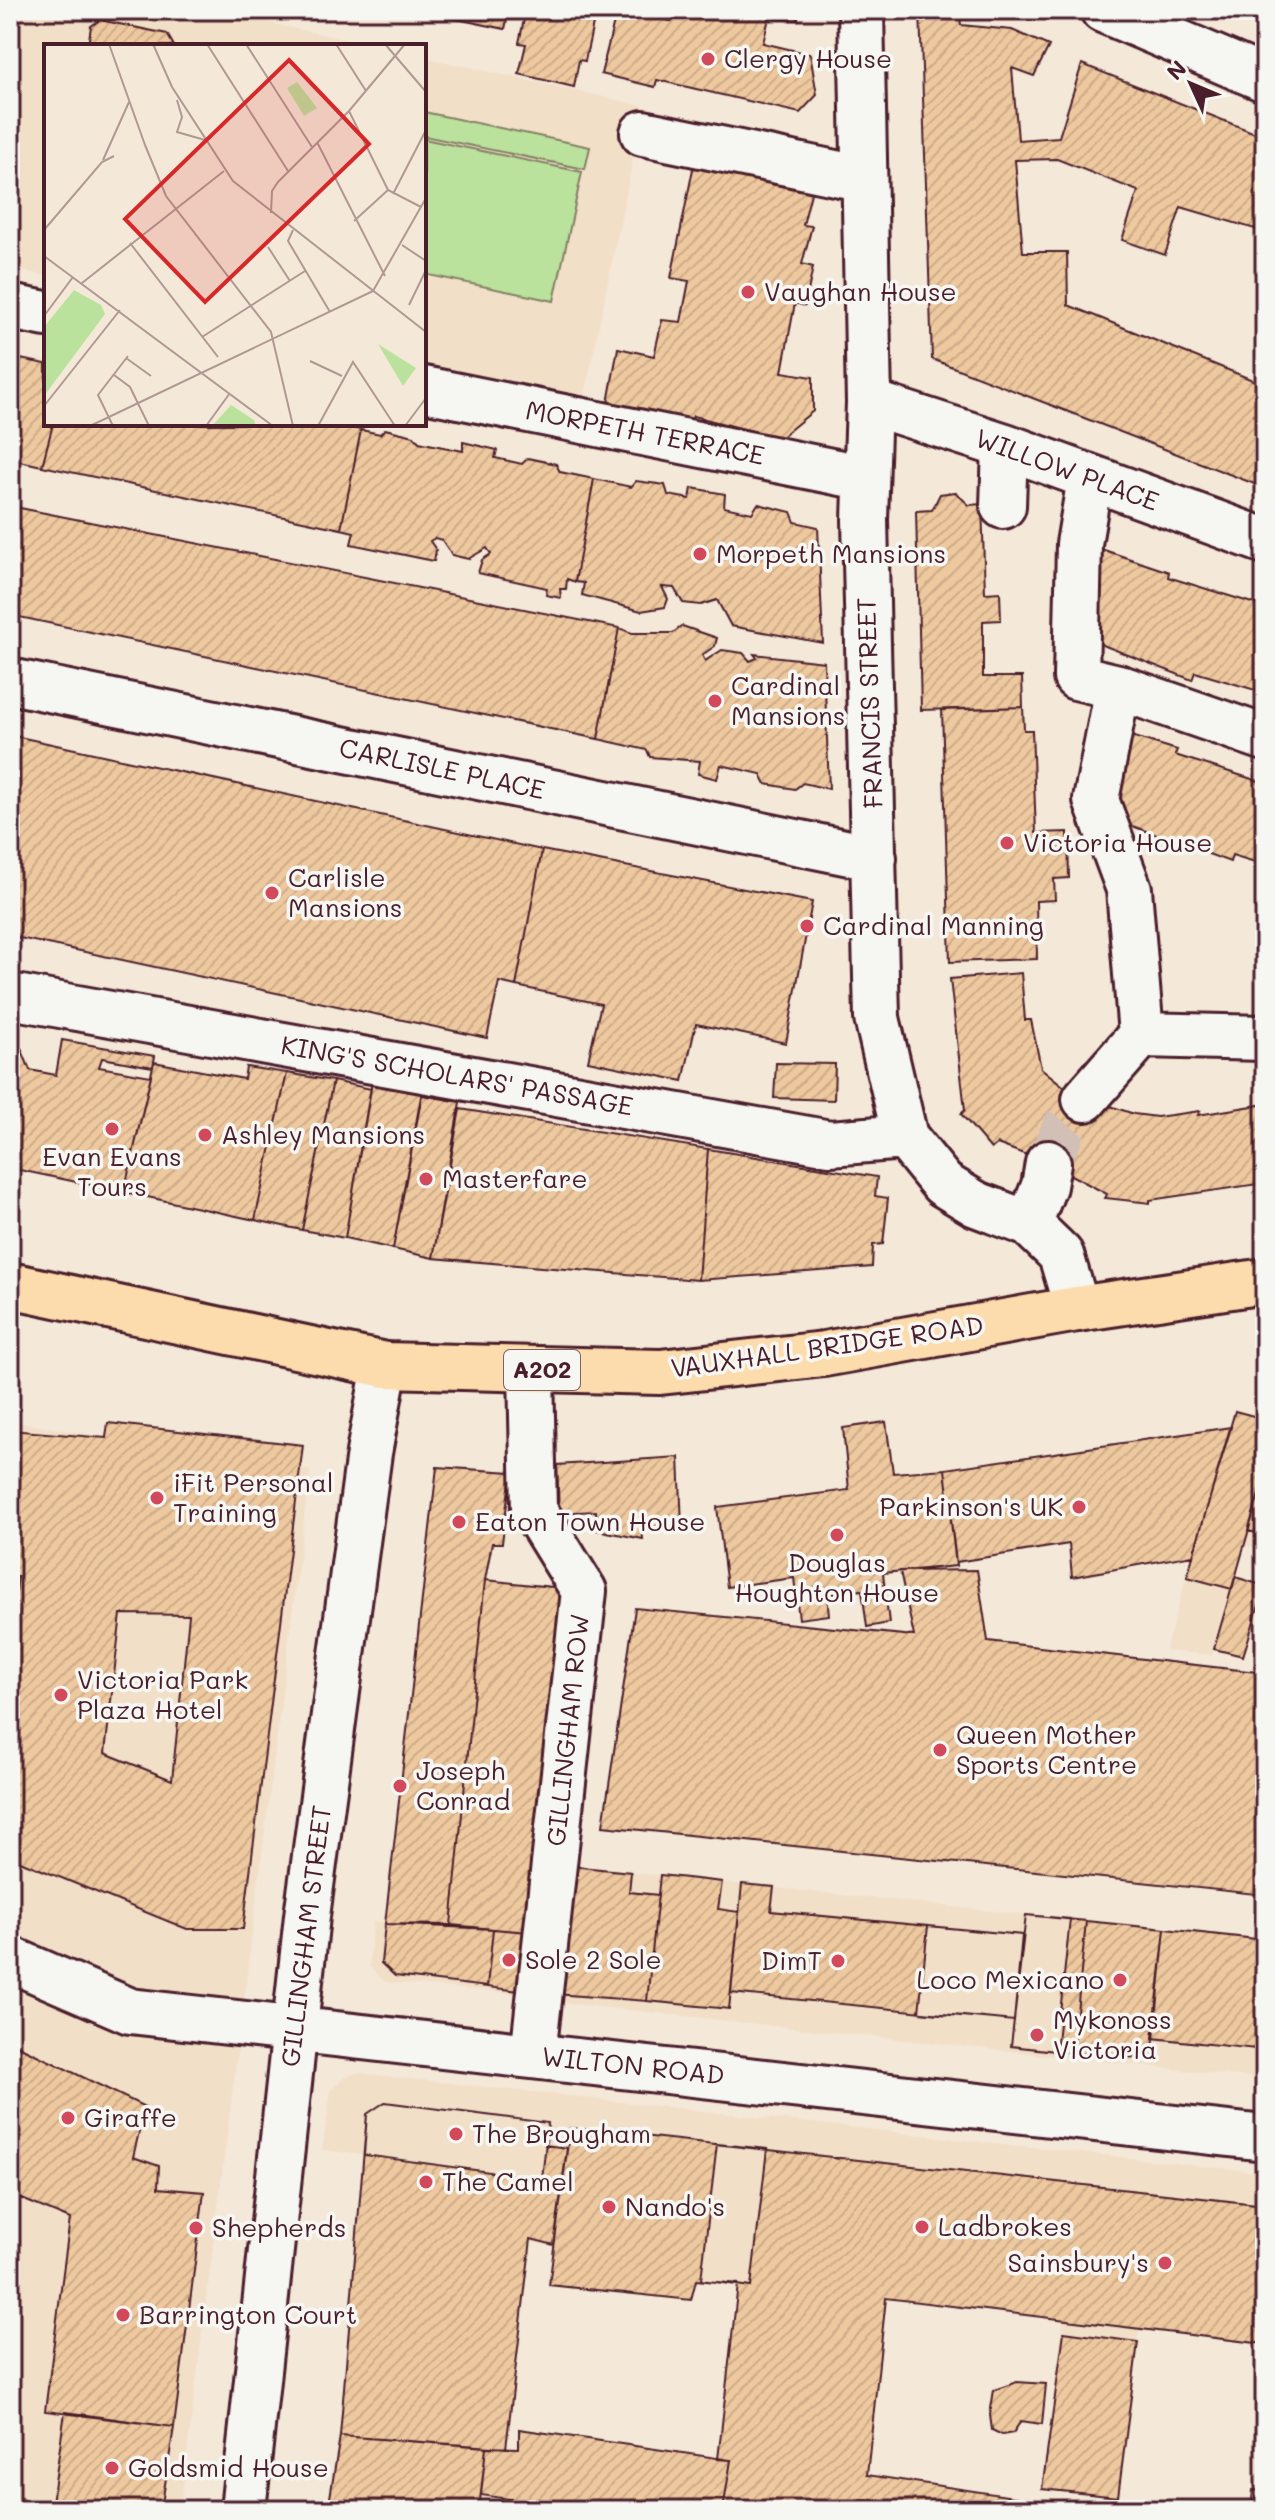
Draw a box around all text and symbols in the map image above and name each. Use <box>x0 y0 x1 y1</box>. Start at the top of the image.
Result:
place label: Clergy House <box>724 41 892 75</box>
inset map <box>44 44 426 426</box>
north arrow <box>1151 44 1231 124</box>
marker: Clergy House <box>699 50 717 68</box>
text: N <box>1160 54 1192 86</box>
place label: Vaughan House <box>764 274 957 308</box>
marker: Vaughan House <box>739 283 757 301</box>
street label: MORPETH TERRACE <box>523 392 768 472</box>
street label: WILLOW PLACE <box>971 420 1164 518</box>
place label: Morpeth Mansions <box>716 536 946 570</box>
marker: Morpeth Mansions <box>691 545 709 563</box>
street label: FRANCIS STREET <box>848 597 890 809</box>
place label: Cardinal Mansions <box>731 668 845 732</box>
marker: Cardinal Mansions <box>706 692 724 710</box>
street label: CARLISLE PLACE <box>336 730 548 806</box>
place label: Victoria House <box>1023 825 1212 859</box>
marker: Victoria House <box>998 834 1016 852</box>
place label: Carlisle Mansions <box>288 860 402 924</box>
marker: Carlisle Mansions <box>263 884 281 902</box>
place label: Cardinal Manning <box>823 908 1044 942</box>
marker: Cardinal Manning <box>798 917 816 935</box>
street label: KING'S SCHOLARS' PASSAGE <box>278 1027 636 1123</box>
place label: Ashley Mansions <box>221 1117 425 1151</box>
marker: Evan Evans Tours <box>103 1120 121 1138</box>
marker: Ashley Mansions <box>196 1126 214 1144</box>
place label: Evan Evans Tours <box>42 1139 182 1203</box>
place label: Masterfare <box>442 1161 588 1195</box>
marker: Masterfare <box>417 1170 435 1188</box>
street label: VAUXHALL BRIDGE ROAD <box>668 1307 985 1385</box>
road number: A202 <box>504 1350 580 1390</box>
place label: iFit Personal Training <box>173 1465 333 1529</box>
marker: iFit Personal Training <box>148 1489 166 1507</box>
place label: Parkinson's UK <box>879 1489 1063 1523</box>
marker: Parkinson's UK <box>1070 1498 1088 1516</box>
place label: Eaton Town House <box>475 1504 705 1538</box>
marker: Eaton Town House <box>450 1513 468 1531</box>
marker: Douglas Houghton House <box>828 1526 846 1544</box>
place label: Douglas Houghton House <box>735 1545 939 1609</box>
street label: GILLINGHAM ROW <box>538 1612 596 1848</box>
place label: Victoria Park Plaza Hotel <box>77 1662 248 1726</box>
marker: Victoria Park Plaza Hotel <box>52 1686 70 1704</box>
place label: Queen Mother Sports Centre <box>956 1717 1137 1781</box>
marker: Queen Mother Sports Centre <box>931 1741 949 1759</box>
place label: Joseph Conrad <box>416 1753 510 1817</box>
marker: Joseph Conrad <box>391 1777 409 1795</box>
street label: GILLINGHAM STREET <box>272 1803 338 2069</box>
place label: Sole 2 Sole <box>525 1942 661 1976</box>
place label: DimT <box>761 1943 822 1977</box>
marker: Sole 2 Sole <box>500 1951 518 1969</box>
marker: DimT <box>829 1952 847 1970</box>
place label: Loco Mexicano <box>917 1962 1104 1996</box>
marker: Loco Mexicano <box>1111 1971 1129 1989</box>
place label: Mykonoss Victoria <box>1053 2002 1172 2066</box>
marker: Mykonoss Victoria <box>1028 2026 1046 2044</box>
street label: WILTON ROAD <box>540 2039 726 2092</box>
place label: Giraffe <box>84 2100 177 2134</box>
marker: Giraffe <box>59 2109 77 2127</box>
place label: The Brougham <box>472 2116 651 2150</box>
marker: The Brougham <box>447 2125 465 2143</box>
place label: The Camel <box>442 2164 574 2198</box>
marker: The Camel <box>417 2173 435 2191</box>
place label: Nando's <box>625 2189 725 2223</box>
marker: Nando's <box>600 2198 618 2216</box>
place label: Ladbrokes <box>938 2209 1072 2243</box>
place label: Shepherds <box>212 2210 346 2244</box>
marker: Ladbrokes <box>913 2218 931 2236</box>
marker: Shepherds <box>187 2219 205 2237</box>
place label: Sainsbury's <box>1007 2245 1149 2279</box>
marker: Sainsbury's <box>1156 2254 1174 2272</box>
place label: Barrington Court <box>139 2297 357 2331</box>
marker: Barrington Court <box>114 2306 132 2324</box>
place label: Goldsmid House <box>128 2450 329 2484</box>
marker: Goldsmid House <box>103 2459 121 2477</box>

